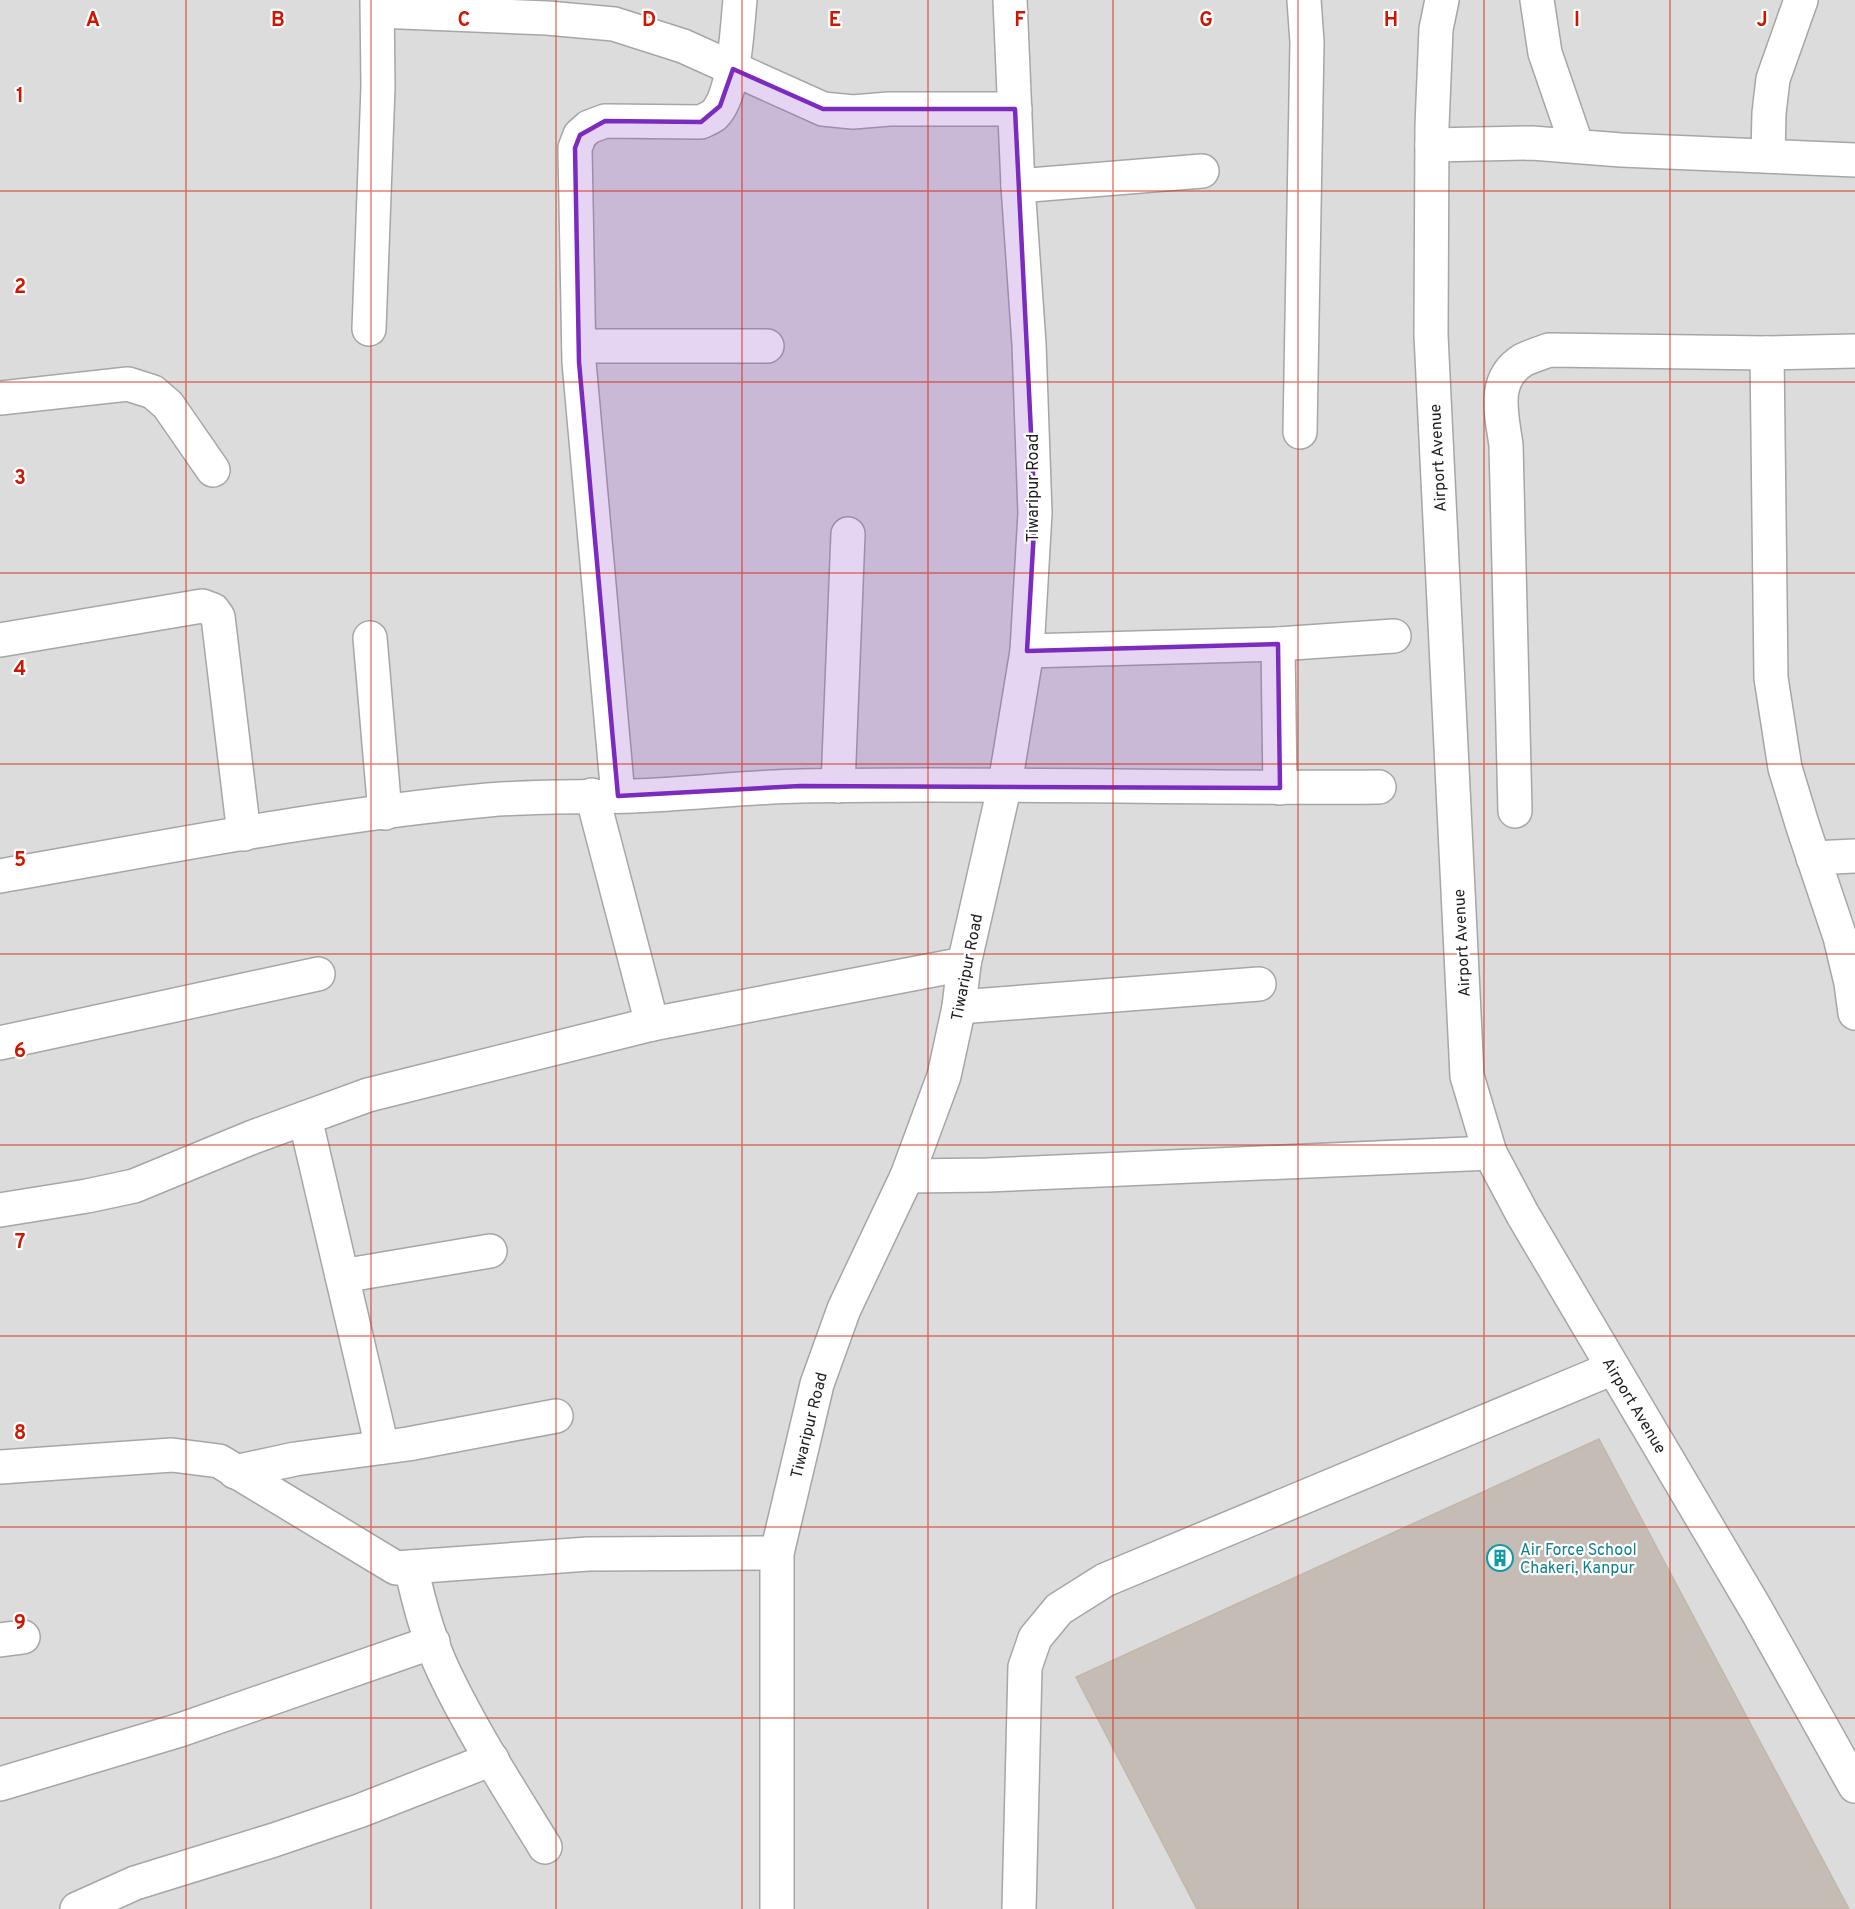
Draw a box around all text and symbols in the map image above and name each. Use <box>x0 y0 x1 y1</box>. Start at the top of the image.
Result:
text: A <box>86 8 100 34</box>
text: B <box>271 8 285 34</box>
text: C <box>458 8 470 34</box>
text: D <box>642 8 656 34</box>
text: E <box>829 8 841 34</box>
text: F <box>1014 8 1026 34</box>
text: G <box>1199 8 1213 34</box>
text: H <box>1384 8 1398 34</box>
text: I <box>1574 8 1580 34</box>
text: J <box>1756 8 1768 34</box>
text: 1 <box>16 84 24 110</box>
text: 2 <box>14 275 26 301</box>
street label: Airport Avenue <box>1426 403 1452 513</box>
street label: Tiwaripur Road <box>1024 434 1044 542</box>
text: 3 <box>14 466 26 492</box>
text: 4 <box>14 657 26 683</box>
text: 5 <box>14 848 26 874</box>
street label: Airport Avenue <box>1450 888 1476 998</box>
street label: Tiwaripur Road <box>948 912 988 1023</box>
text: 6 <box>14 1039 26 1065</box>
text: 7 <box>15 1230 25 1256</box>
street label: Airport Avenue <box>1597 1354 1670 1458</box>
street label: Tiwaripur Road <box>787 1370 833 1481</box>
text: 8 <box>14 1421 26 1447</box>
place label: Air Force School Chakeri, Kanpur <box>1520 1541 1637 1579</box>
building icon: Air Force School Chakeri, Kanpur <box>1485 1543 1515 1573</box>
text: 9 <box>14 1611 26 1637</box>

